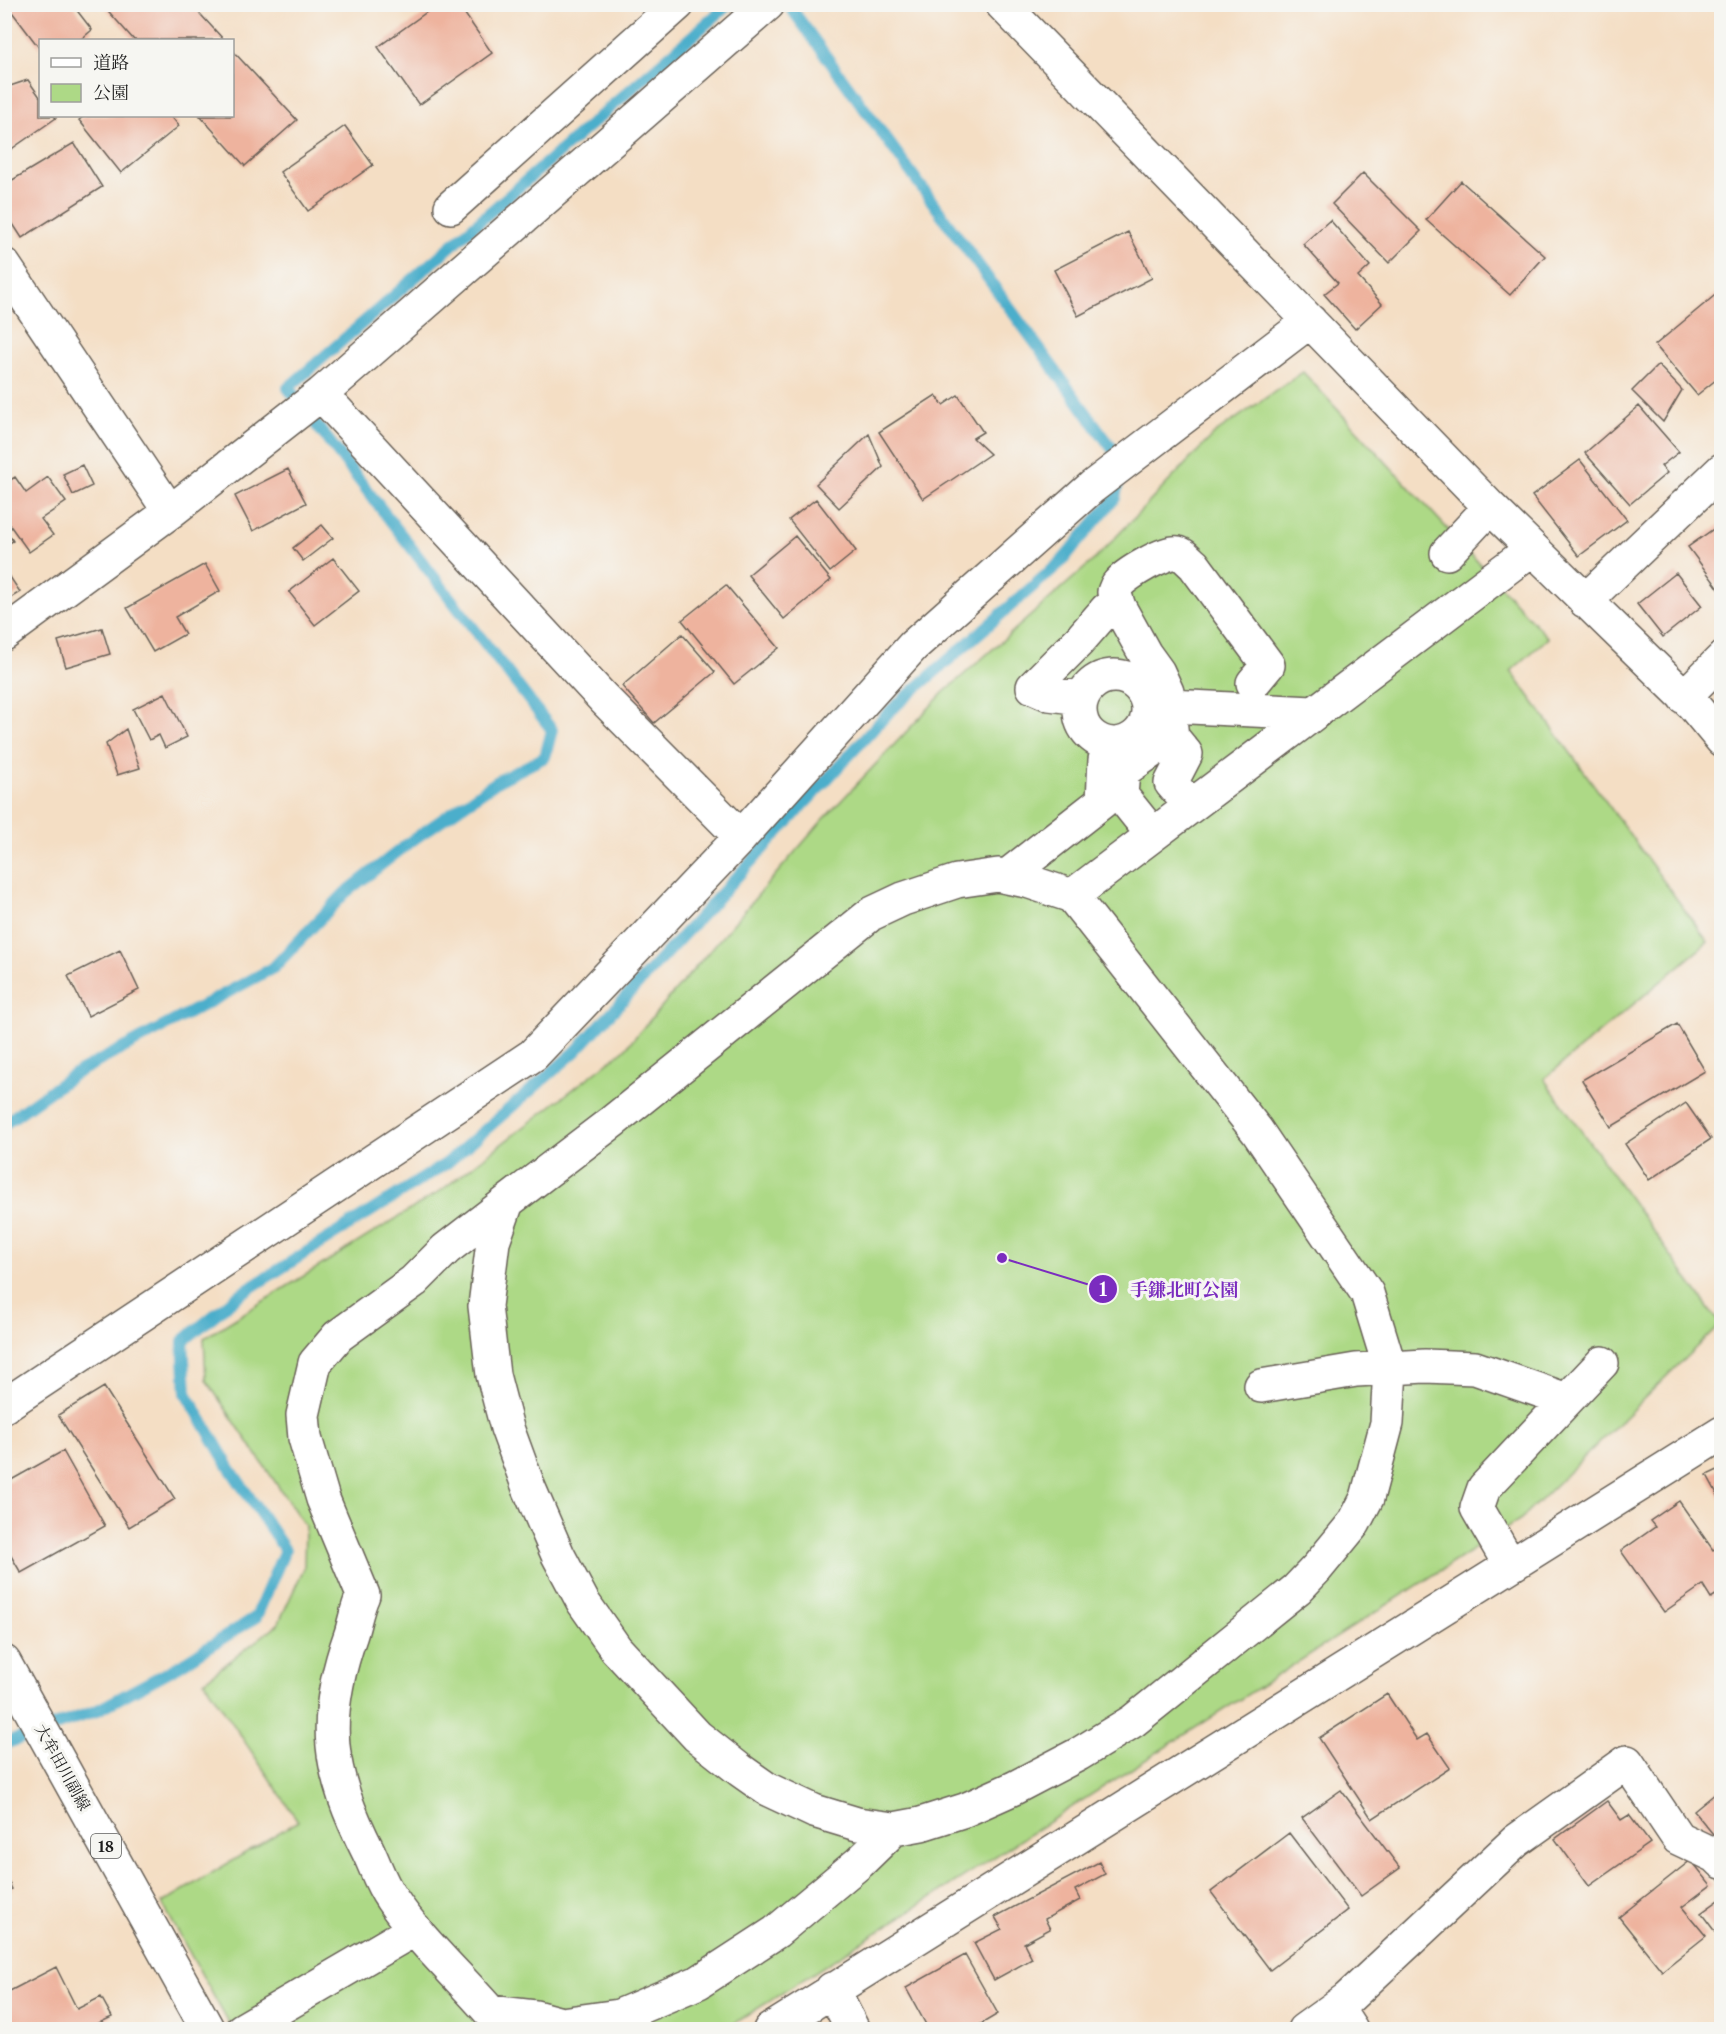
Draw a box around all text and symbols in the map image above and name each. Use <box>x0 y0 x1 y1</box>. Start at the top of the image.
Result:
legend <box>39 39 234 117</box>
text: 道路 <box>93 52 129 74</box>
text: 公園 <box>93 82 129 104</box>
callout: 手鎌北町公園 <box>1088 1271 1250 1307</box>
text: 1 <box>1099 1279 1107 1301</box>
text: 手鎌北町公園 <box>1130 1279 1238 1301</box>
street label: 大牟田川副線 <box>31 1720 95 1814</box>
road number: 18 <box>91 1834 121 1858</box>

